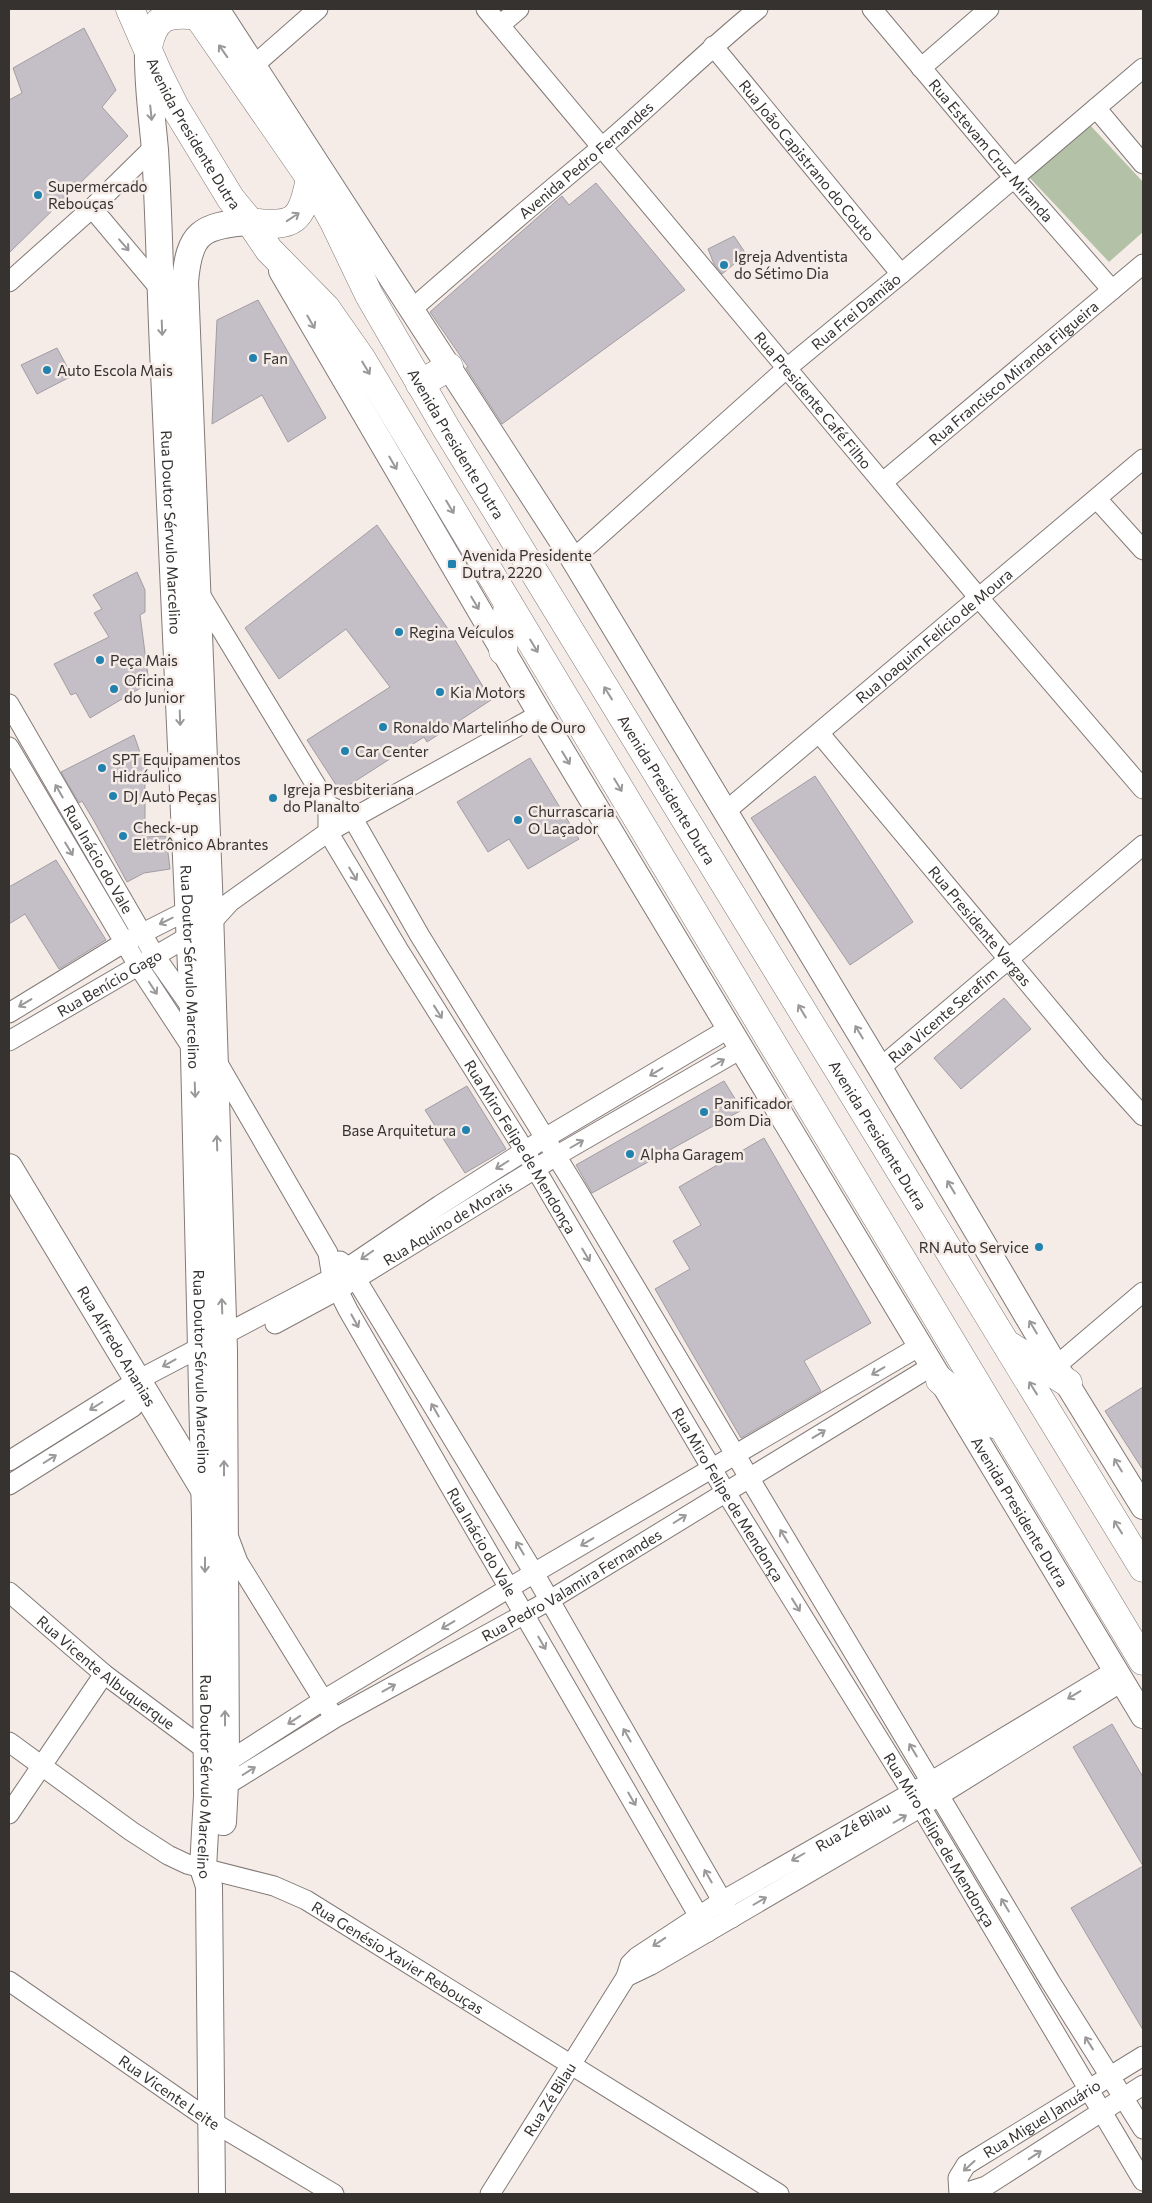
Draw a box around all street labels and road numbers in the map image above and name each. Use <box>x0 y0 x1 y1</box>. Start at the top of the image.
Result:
street label: Avenida Presidente Dutra <box>143 55 245 213</box>
street label: Rua Estevam Cruz Miranda <box>926 75 1057 226</box>
street label: Rua João Capistrano do Couto <box>736 76 879 244</box>
street label: Avenida Pedro Fernandes <box>515 97 657 222</box>
street label: Rua Frei Damião <box>807 269 904 353</box>
street label: Rua Francisco Miranda Filgueira <box>925 297 1102 449</box>
street label: Rua Presidente Café Filho <box>751 328 876 472</box>
street label: Avenida Presidente Dutra <box>404 365 508 522</box>
street label: Rua Doutor Sérvulo Marcelino <box>158 430 185 635</box>
street label: Rua Joaquim Felício de Moura <box>852 564 1016 707</box>
street label: Avenida Presidente Dutra <box>614 711 720 868</box>
street label: Rua Inácio do Vale <box>60 801 137 916</box>
street label: Rua Presidente Vargas <box>925 862 1036 990</box>
street label: Rua Doutor Sérvulo Marcelino <box>177 864 203 1069</box>
street label: Rua Benício Gago <box>54 945 165 1020</box>
street label: Rua Vicente Serafim <box>884 964 1001 1066</box>
street label: Rua Miro Felipe de Mendonça <box>461 1056 581 1237</box>
street label: Avenida Presidente Dutra <box>826 1057 931 1213</box>
street label: Rua Aquino de Morais <box>380 1176 515 1269</box>
street label: Rua Doutor Sérvulo Marcelino <box>190 1269 213 1474</box>
street label: Rua Alfredo Ananias <box>74 1282 160 1410</box>
street label: Rua Miro Felipe de Mendonça <box>669 1404 788 1585</box>
street label: Avenida Presidente Dutra <box>968 1433 1072 1590</box>
street label: Rua Inácio do Vale <box>444 1484 521 1599</box>
street label: Rua Pedro Valamira Fernandes <box>478 1525 665 1645</box>
street label: Rua Vicente Albuquerque <box>34 1612 179 1733</box>
street label: Rua Doutor Sérvulo Marcelino <box>194 1674 216 1881</box>
street label: Rua Miro Felipe de Mendonça <box>880 1749 999 1930</box>
street label: Rua Zé Bilau <box>812 1798 894 1855</box>
street label: Rua Genésio Xavier Rebouças <box>309 1897 487 2017</box>
street label: Rua Vicente Leite <box>115 2051 223 2133</box>
street label: Rua Zé Bilau <box>520 2059 579 2139</box>
street label: Rua Miguel Januário <box>980 2076 1103 2161</box>

